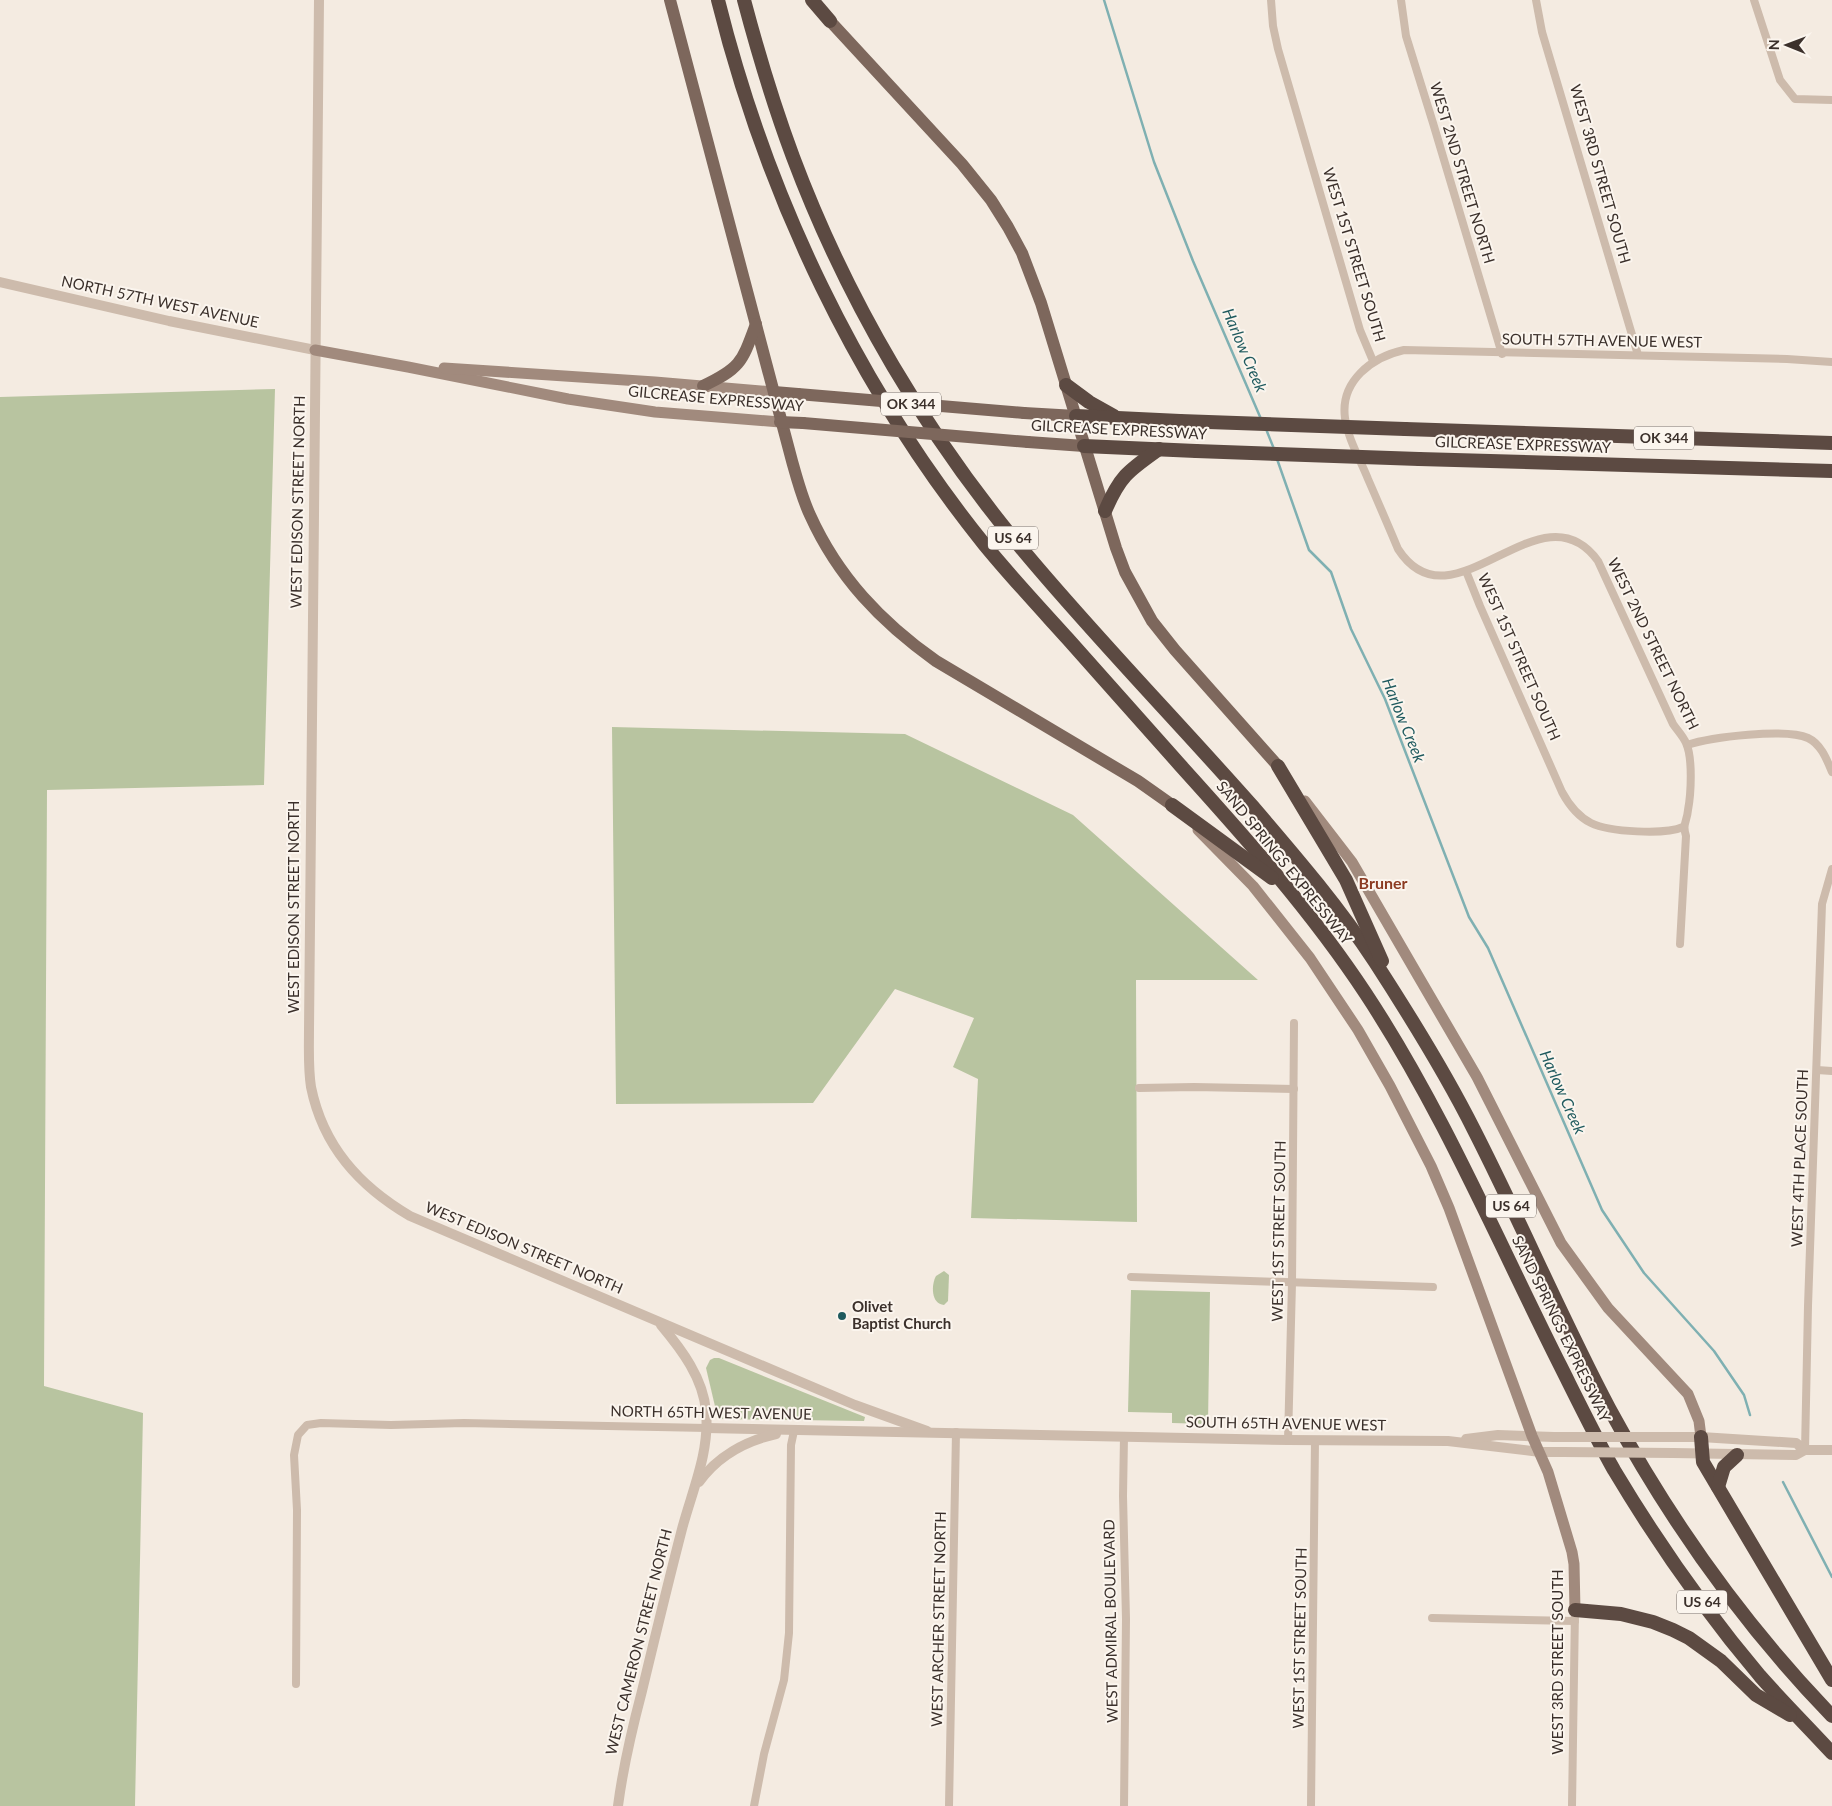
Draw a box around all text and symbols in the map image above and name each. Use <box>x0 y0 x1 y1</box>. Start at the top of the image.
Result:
north arrow <box>1762 20 1812 70</box>
text: N <box>1765 39 1782 50</box>
street label: WEST 2ND STREET NORTH <box>1427 80 1499 266</box>
street label: WEST 3RD STREET SOUTH <box>1567 82 1635 265</box>
street label: WEST 1ST STREET SOUTH <box>1320 165 1390 344</box>
street label: NORTH 57TH WEST AVENUE <box>60 271 261 331</box>
water label: Harlow Creek <box>1219 305 1272 395</box>
street label: SOUTH 57TH AVENUE WEST <box>1502 329 1703 351</box>
street label: GILCREASE EXPRESSWAY <box>627 381 805 415</box>
road number: OK 344 <box>881 392 941 416</box>
street label: WEST EDISON STREET NORTH <box>286 395 308 609</box>
street label: GILCREASE EXPRESSWAY <box>1031 415 1208 443</box>
road number: OK 344 <box>1634 426 1694 449</box>
street label: GILCREASE EXPRESSWAY <box>1435 432 1612 456</box>
road number: US 64 <box>988 526 1038 550</box>
street label: WEST 2ND STREET NORTH <box>1604 555 1703 732</box>
street label: WEST 1ST STREET SOUTH <box>1475 570 1565 743</box>
water label: Harlow Creek <box>1379 675 1430 765</box>
street label: SAND SPRINGS EXPRESSWAY <box>1213 777 1357 948</box>
street label: WEST EDISON STREET NORTH <box>284 800 302 1014</box>
district label: Bruner <box>1359 873 1407 892</box>
water label: Harlow Creek <box>1537 1047 1591 1137</box>
street label: WEST 4TH PLACE SOUTH <box>1787 1069 1811 1247</box>
street label: WEST 1ST STREET SOUTH <box>1267 1140 1289 1322</box>
road number: US 64 <box>1486 1194 1536 1218</box>
street label: WEST EDISON STREET NORTH <box>423 1197 626 1297</box>
street label: SAND SPRINGS EXPRESSWAY <box>1509 1232 1615 1425</box>
place label: Olivet Baptist Church <box>852 1297 951 1332</box>
marker: Olivet Baptist Church <box>836 1310 848 1322</box>
street label: NORTH 65TH WEST AVENUE <box>610 1401 812 1423</box>
street label: SOUTH 65TH AVENUE WEST <box>1186 1412 1387 1434</box>
street label: WEST ARCHER STREET NORTH <box>927 1511 949 1727</box>
street label: WEST ADMIRAL BOULEVARD <box>1099 1519 1121 1723</box>
street label: WEST CAMERON STREET NORTH <box>601 1527 675 1757</box>
street label: WEST 1ST STREET SOUTH <box>1288 1547 1310 1729</box>
street label: WEST 3RD STREET SOUTH <box>1548 1569 1566 1755</box>
road number: US 64 <box>1677 1590 1727 1614</box>

